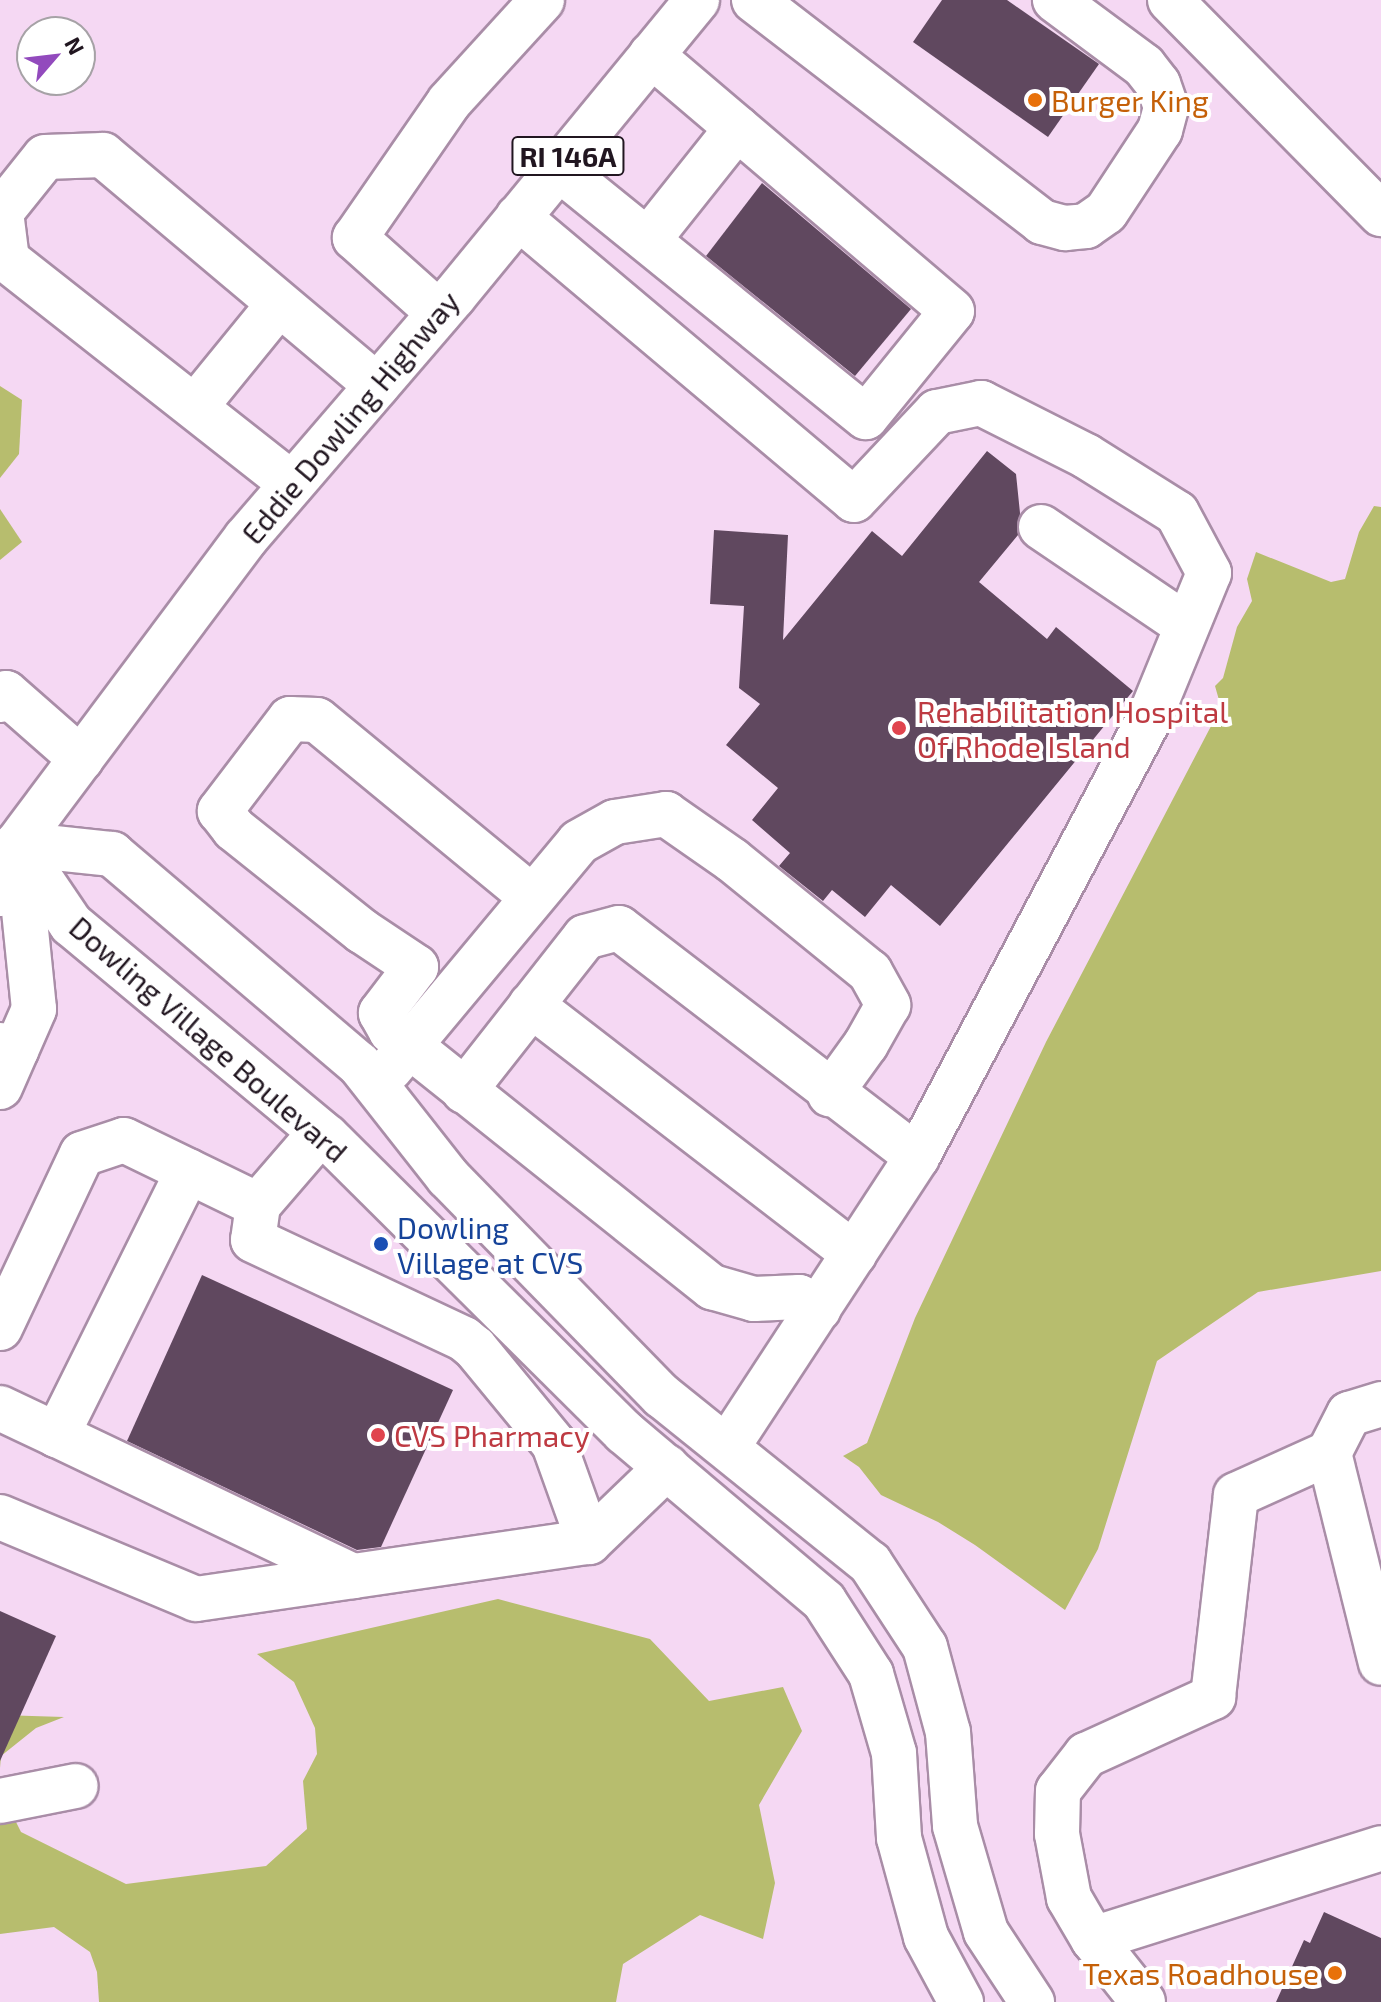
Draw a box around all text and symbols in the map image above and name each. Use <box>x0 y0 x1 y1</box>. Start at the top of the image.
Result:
north arrow <box>16 16 96 96</box>
text: N <box>60 33 91 59</box>
place label: Burger King <box>1051 82 1209 118</box>
marker: Burger King <box>1026 91 1044 109</box>
road number: RI 146A <box>510 132 626 180</box>
street label: Eddie Dowling Highway <box>234 283 466 551</box>
place label: Rehabilitation Hospital Of Rhode Island <box>917 693 1228 764</box>
marker: Rehabilitation Hospital Of Rhode Island <box>888 717 910 739</box>
street label: Dowling Village Boulevard <box>62 908 356 1170</box>
place label: Dowling Village at CVS <box>397 1209 583 1280</box>
marker: Dowling Village at CVS <box>372 1235 390 1253</box>
place label: CVS Pharmacy <box>394 1417 590 1453</box>
marker: CVS Pharmacy <box>369 1426 387 1444</box>
place label: Texas Roadhouse <box>1083 1955 1319 1991</box>
marker: Texas Roadhouse <box>1326 1964 1344 1982</box>

